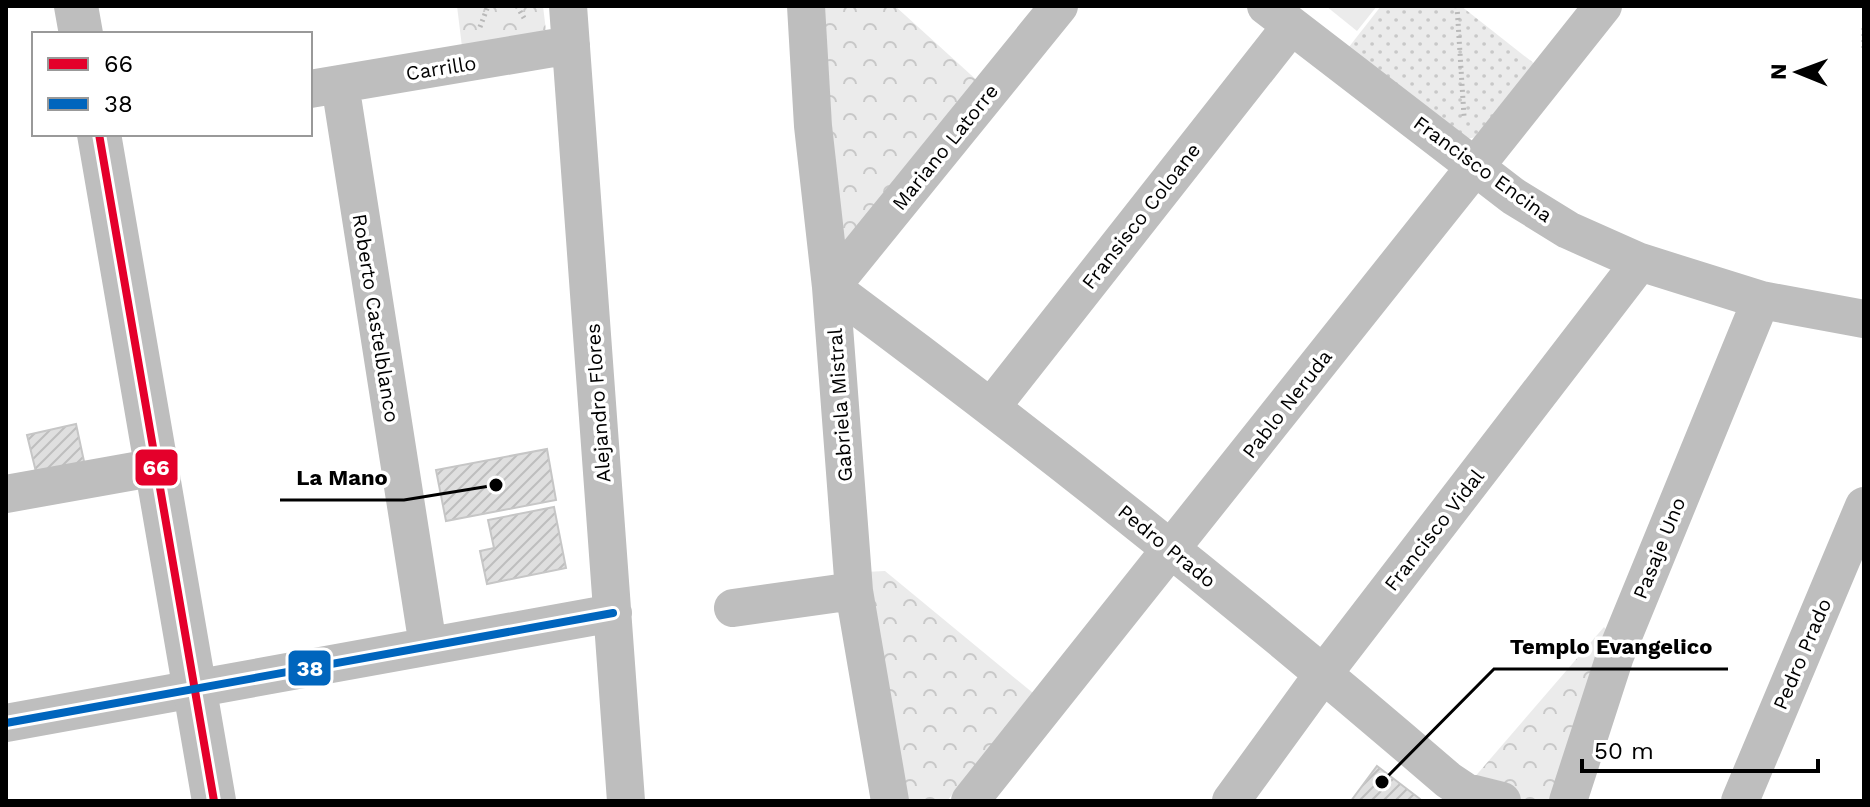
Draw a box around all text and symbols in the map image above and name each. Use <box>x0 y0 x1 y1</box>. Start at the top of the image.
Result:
legend <box>32 32 312 136</box>
north arrow <box>1758 32 1838 112</box>
text: 66 <box>104 50 133 78</box>
street label: Carrillo <box>404 51 478 85</box>
text: N <box>1766 63 1791 80</box>
street label: Mariano Latorre <box>887 79 1003 215</box>
text: 38 <box>104 90 133 118</box>
street label: Francisco Encina <box>1409 111 1557 227</box>
street label: Fransisco Coloane <box>1077 138 1205 294</box>
street label: Roberto Castelblanco <box>348 212 404 424</box>
street label: Alejandro Flores <box>580 323 616 483</box>
street label: Gabriela Mistral <box>823 327 857 483</box>
street label: Pablo Neruda <box>1237 345 1337 463</box>
line badge: 66 <box>134 448 179 487</box>
callout: La Mano <box>280 454 404 500</box>
text: 66 <box>142 455 170 480</box>
street label: Francisco Vidal <box>1379 464 1489 596</box>
text: La Mano <box>296 465 388 490</box>
street label: Pasaje Uno <box>1628 494 1690 602</box>
street label: Pedro Prado <box>1113 499 1221 593</box>
street label: Pedro Prado <box>1768 595 1836 713</box>
callout: Templo Evangelico <box>1494 623 1728 669</box>
text: Templo Evangelico <box>1510 634 1712 659</box>
line badge: 38 <box>287 649 332 687</box>
text: 38 <box>297 656 323 681</box>
scale bar <box>1582 723 1818 773</box>
text: 50 m <box>1594 737 1654 765</box>

